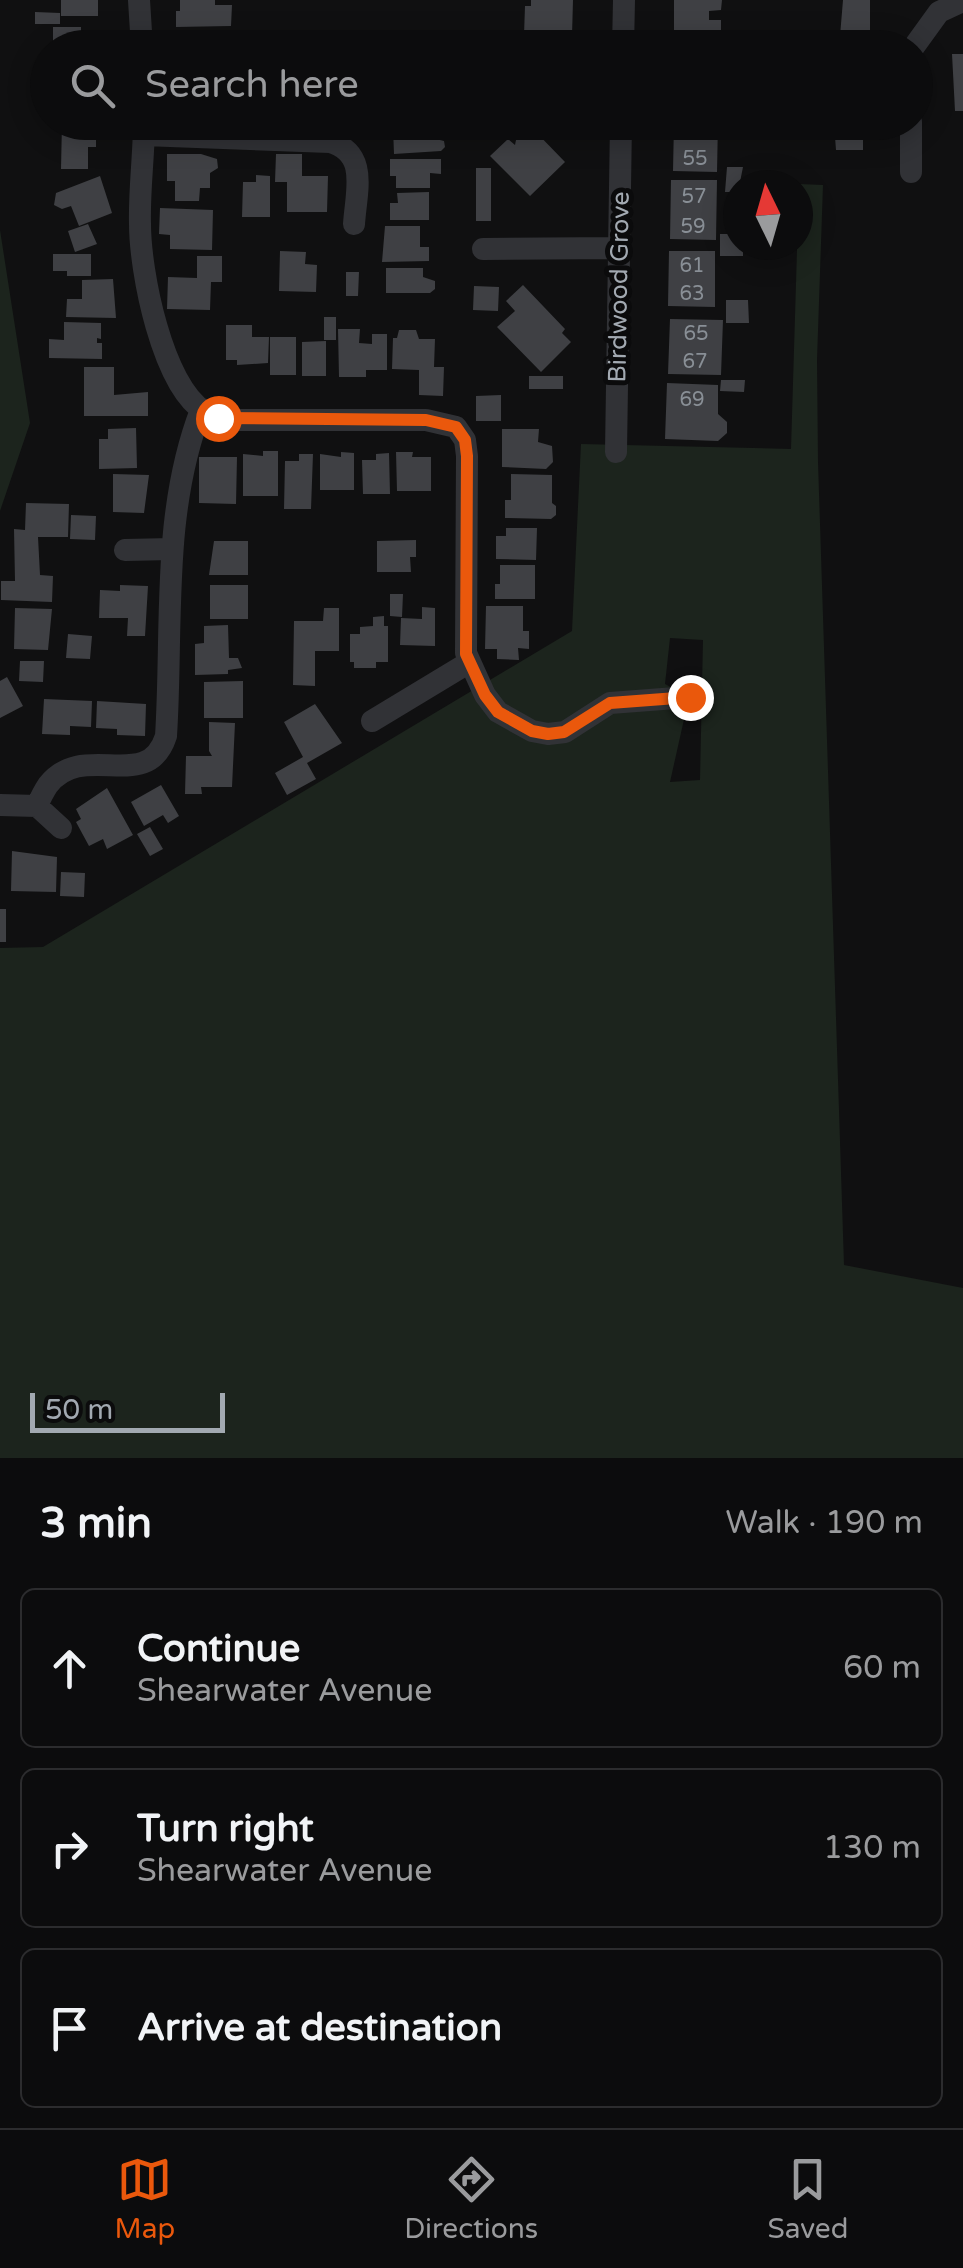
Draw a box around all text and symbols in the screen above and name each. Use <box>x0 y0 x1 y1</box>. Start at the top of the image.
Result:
search box <box>30 30 933 140</box>
icon: search <box>65 58 120 113</box>
text: Search here <box>145 62 359 108</box>
house number: 55 <box>682 147 708 171</box>
north arrow <box>723 170 813 260</box>
house number: 57 <box>681 185 707 209</box>
street label: Birdwood Grove <box>602 191 636 383</box>
house number: 59 <box>680 215 706 239</box>
house number: 61 <box>679 254 705 278</box>
house number: 63 <box>679 282 705 306</box>
house number: 65 <box>683 322 709 346</box>
house number: 67 <box>682 350 708 374</box>
house number: 69 <box>679 388 705 412</box>
route start <box>196 396 242 442</box>
route end <box>668 675 714 721</box>
scale bar <box>30 1388 225 1432</box>
text: 50 m <box>45 1393 113 1427</box>
text: 3 min <box>40 1498 152 1549</box>
text: Walk · 190 m <box>726 1504 923 1542</box>
text: Continue <box>137 1626 300 1672</box>
icon: ahead <box>42 1641 97 1696</box>
text: 60 m <box>843 1649 921 1687</box>
text: Shearwater Avenue <box>137 1672 432 1710</box>
text: Turn right <box>137 1806 314 1852</box>
icon: right <box>42 1821 97 1876</box>
text: 130 m <box>823 1829 921 1867</box>
text: Shearwater Avenue <box>137 1852 432 1890</box>
icon: arrive <box>42 2001 97 2056</box>
text: Arrive at destination <box>137 2005 502 2051</box>
tab: Map <box>115 2152 175 2246</box>
tab: Directions <box>404 2152 538 2246</box>
tab: Saved <box>767 2152 848 2246</box>

